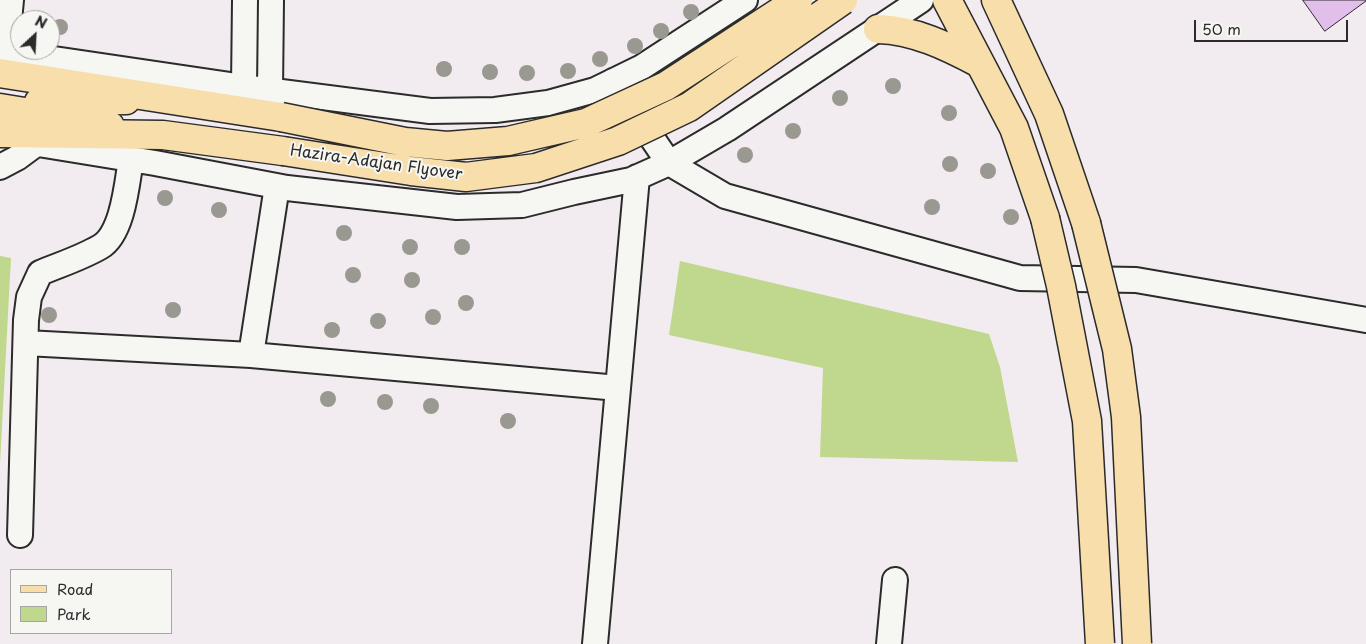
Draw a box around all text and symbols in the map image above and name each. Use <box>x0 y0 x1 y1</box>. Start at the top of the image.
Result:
north arrow <box>10 10 60 60</box>
text: N <box>32 10 51 34</box>
scale bar <box>1196 10 1350 42</box>
text: 50 m <box>1202 17 1241 40</box>
street label: Hazira-Adajan Flyover <box>289 141 463 185</box>
legend <box>10 569 172 634</box>
text: Road <box>57 577 93 600</box>
text: Park <box>57 602 91 625</box>

